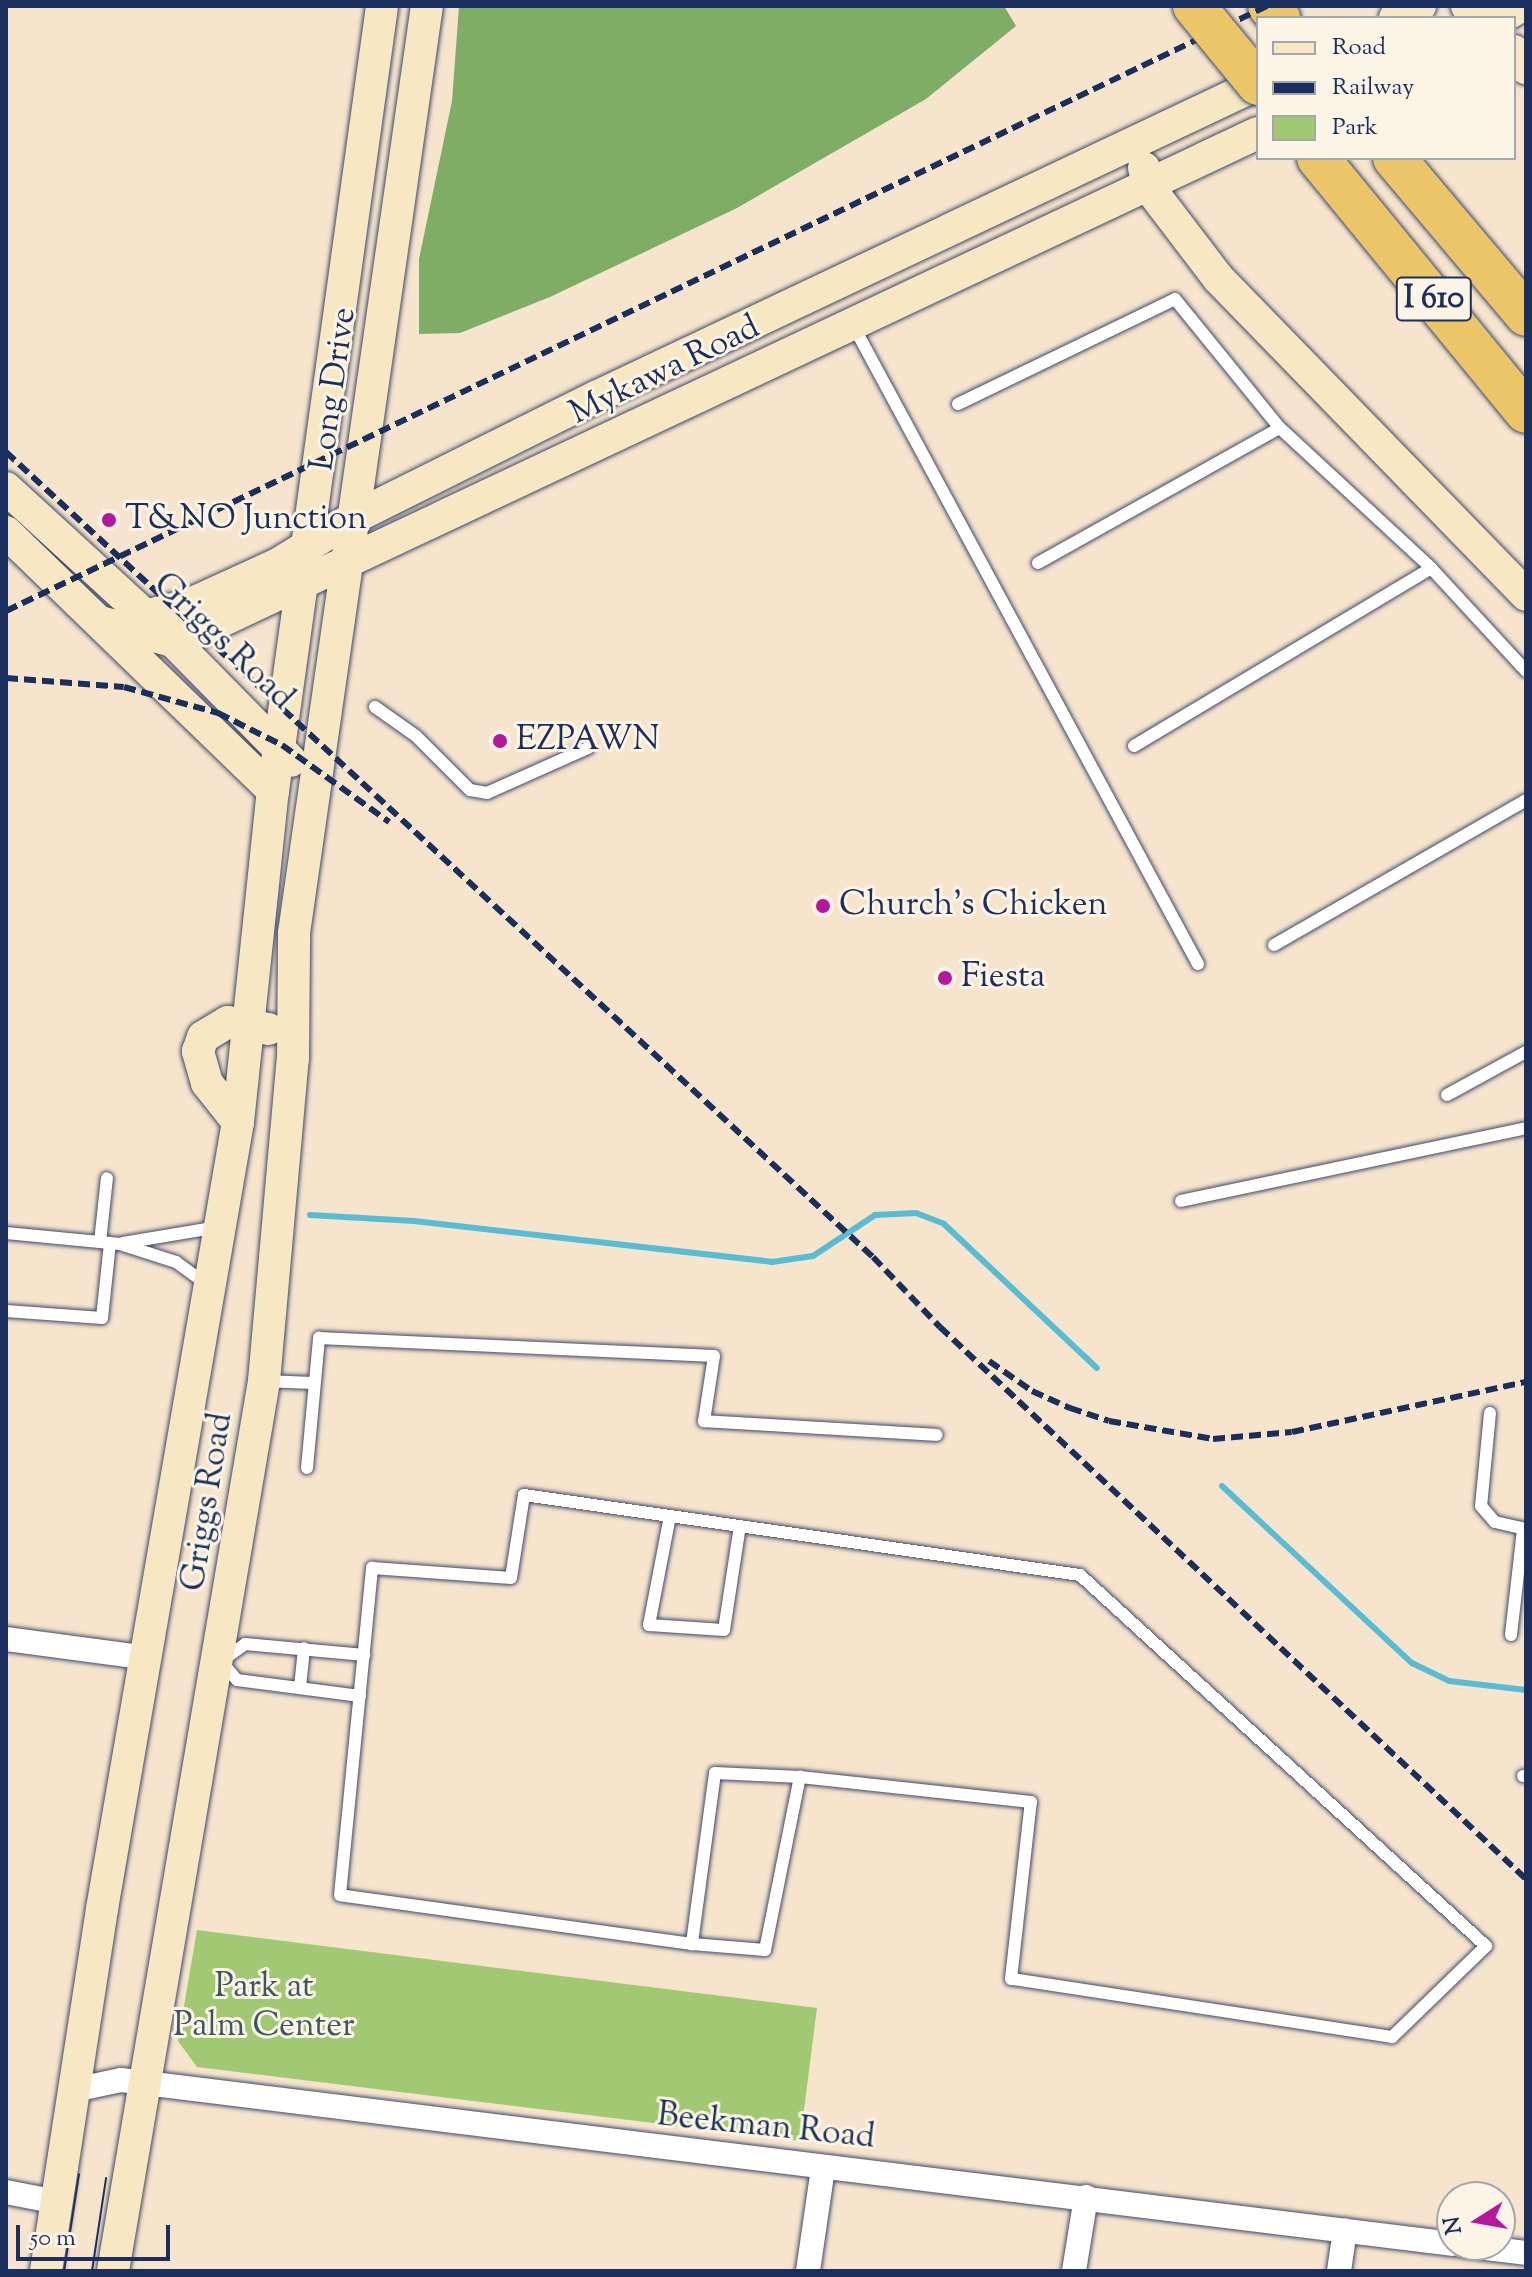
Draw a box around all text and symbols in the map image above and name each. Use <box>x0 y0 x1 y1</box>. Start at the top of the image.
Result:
legend <box>1256 16 1516 160</box>
text: Road <box>1332 31 1386 65</box>
text: Railway <box>1332 71 1414 105</box>
text: Park <box>1332 111 1378 145</box>
road number: I 610 <box>1394 271 1474 327</box>
street label: Long Drive <box>302 305 366 473</box>
street label: Mykawa Road <box>563 308 767 434</box>
place label: T&NO Junction <box>125 500 367 540</box>
marker: T&NO Junction <box>100 511 118 529</box>
street label: Griggs Road <box>144 565 302 719</box>
place label: EZPAWN <box>516 721 660 761</box>
marker: EZPAWN <box>491 732 509 750</box>
place label: Church's Chicken <box>839 886 1108 926</box>
marker: Church's Chicken <box>814 897 832 915</box>
place label: Fiesta <box>961 958 1045 998</box>
marker: Fiesta <box>936 969 954 987</box>
street label: Griggs Road <box>174 1410 242 1594</box>
park label: Park at Palm Center <box>173 1967 355 2046</box>
street label: Beekman Road <box>655 2095 877 2159</box>
north arrow <box>1436 2181 1516 2261</box>
scale bar <box>20 2209 174 2259</box>
text: N <box>1437 2214 1472 2237</box>
text: 50 m <box>30 2222 76 2256</box>

